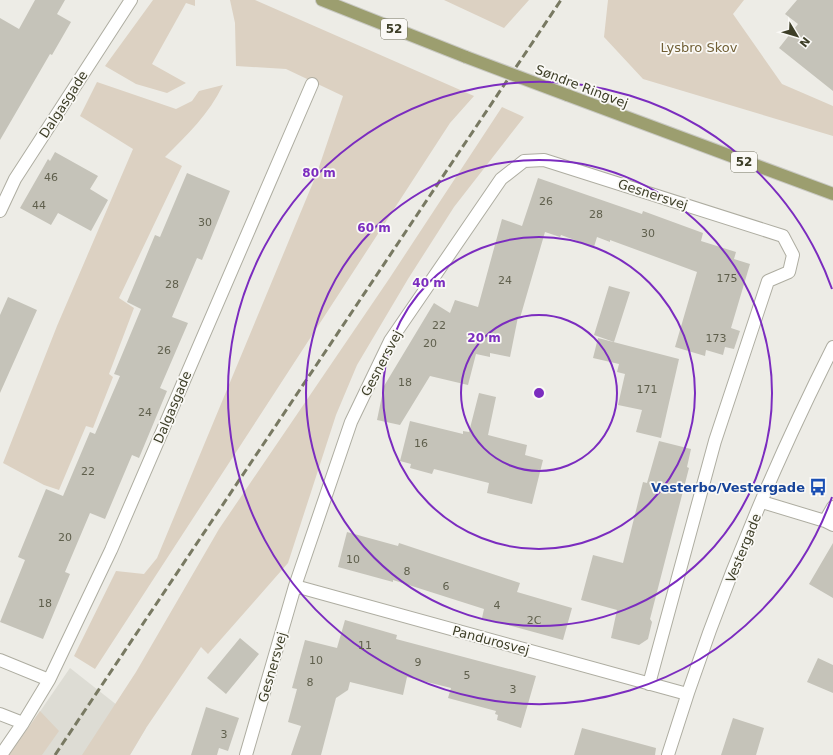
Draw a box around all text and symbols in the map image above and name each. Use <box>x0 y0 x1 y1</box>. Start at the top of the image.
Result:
north arrow <box>777 16 817 56</box>
road number: 52 <box>381 19 407 39</box>
text: N <box>797 34 812 49</box>
park label: Lysbro Skov <box>661 40 738 55</box>
street label: Søndre Ringvej <box>533 62 630 111</box>
street label: Dalgasgade <box>36 68 91 141</box>
road number: 52 <box>731 152 757 172</box>
text: 80 m <box>302 166 336 180</box>
house number: 46 <box>44 171 58 184</box>
street label: Gesnersvej <box>616 176 690 213</box>
house number: 26 <box>539 195 553 208</box>
house number: 44 <box>32 199 46 212</box>
house number: 28 <box>589 208 603 221</box>
house number: 30 <box>198 216 212 229</box>
text: 60 m <box>357 221 391 235</box>
house number: 30 <box>641 227 655 240</box>
house number: 175 <box>717 272 738 285</box>
house number: 24 <box>498 274 512 287</box>
text: 40 m <box>412 276 446 290</box>
house number: 28 <box>165 278 179 291</box>
house number: 22 <box>432 319 446 332</box>
street label: Gesnersvej <box>358 328 405 399</box>
text: 20 m <box>467 331 501 345</box>
house number: 173 <box>706 332 727 345</box>
house number: 20 <box>423 337 437 350</box>
house number: 26 <box>157 344 171 357</box>
street label: Dalgasgade <box>151 369 194 446</box>
house number: 18 <box>398 376 412 389</box>
house number: 171 <box>637 383 658 396</box>
centre of rings <box>532 386 546 400</box>
house number: 24 <box>138 406 152 419</box>
house number: 16 <box>414 437 428 450</box>
house number: 22 <box>81 465 95 478</box>
bus stop icon: Vesterbo/Vestergade <box>808 477 828 497</box>
place label: Vesterbo/Vestergade <box>651 480 805 495</box>
street label: Vestergade <box>723 511 764 585</box>
house number: 20 <box>58 531 72 544</box>
house number: 10 <box>346 553 360 566</box>
house number: 8 <box>404 565 411 578</box>
house number: 6 <box>443 580 450 593</box>
house number: 18 <box>38 597 52 610</box>
house number: 4 <box>494 599 501 612</box>
house number: 2C <box>527 614 542 627</box>
street label: Pandurosvej <box>451 623 531 658</box>
street label: Gesnersvej <box>255 630 290 704</box>
house number: 11 <box>358 639 372 652</box>
house number: 10 <box>309 654 323 667</box>
house number: 9 <box>415 656 422 669</box>
house number: 5 <box>464 669 471 682</box>
house number: 8 <box>307 676 314 689</box>
house number: 3 <box>510 683 517 696</box>
house number: 3 <box>221 728 228 741</box>

